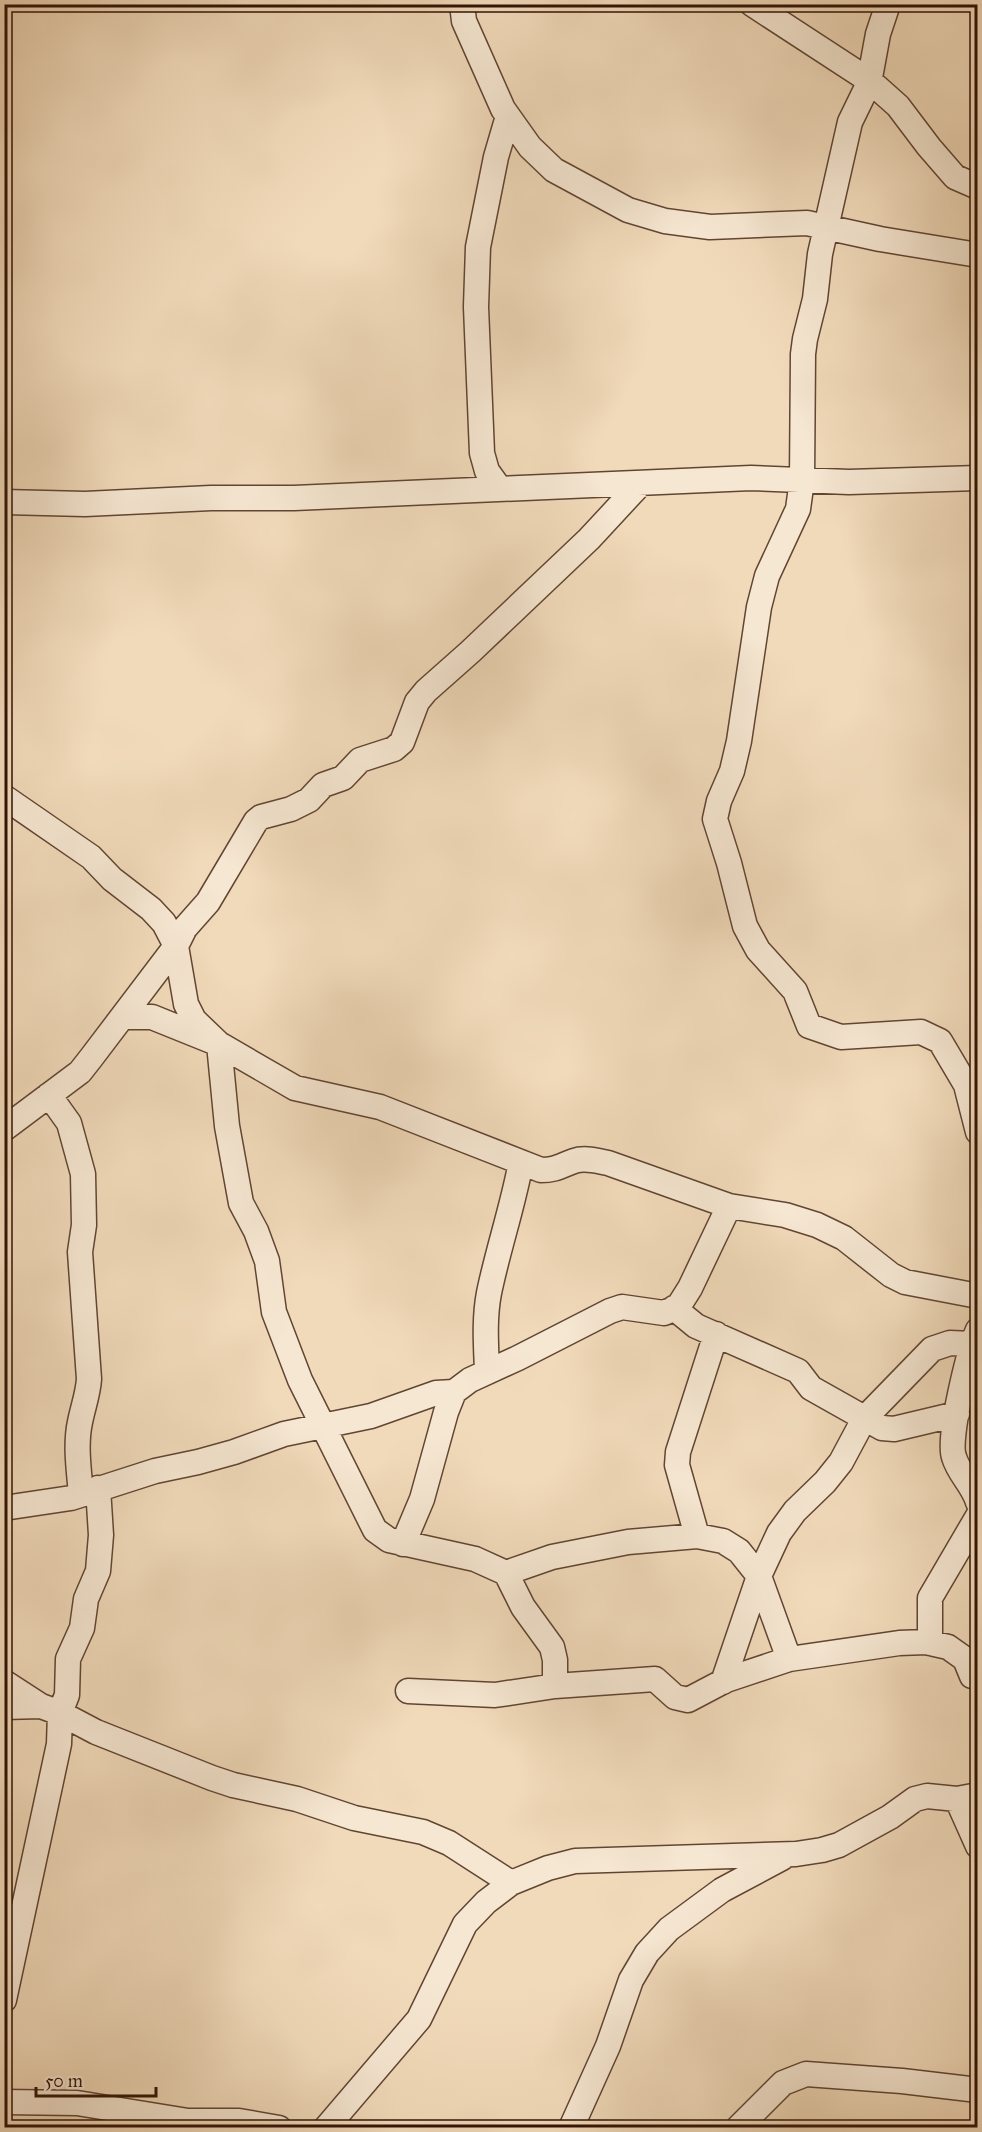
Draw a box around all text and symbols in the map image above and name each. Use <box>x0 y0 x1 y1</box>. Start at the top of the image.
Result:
scale bar <box>36 2060 156 2098</box>
text: 50 m <box>45 2070 83 2092</box>

